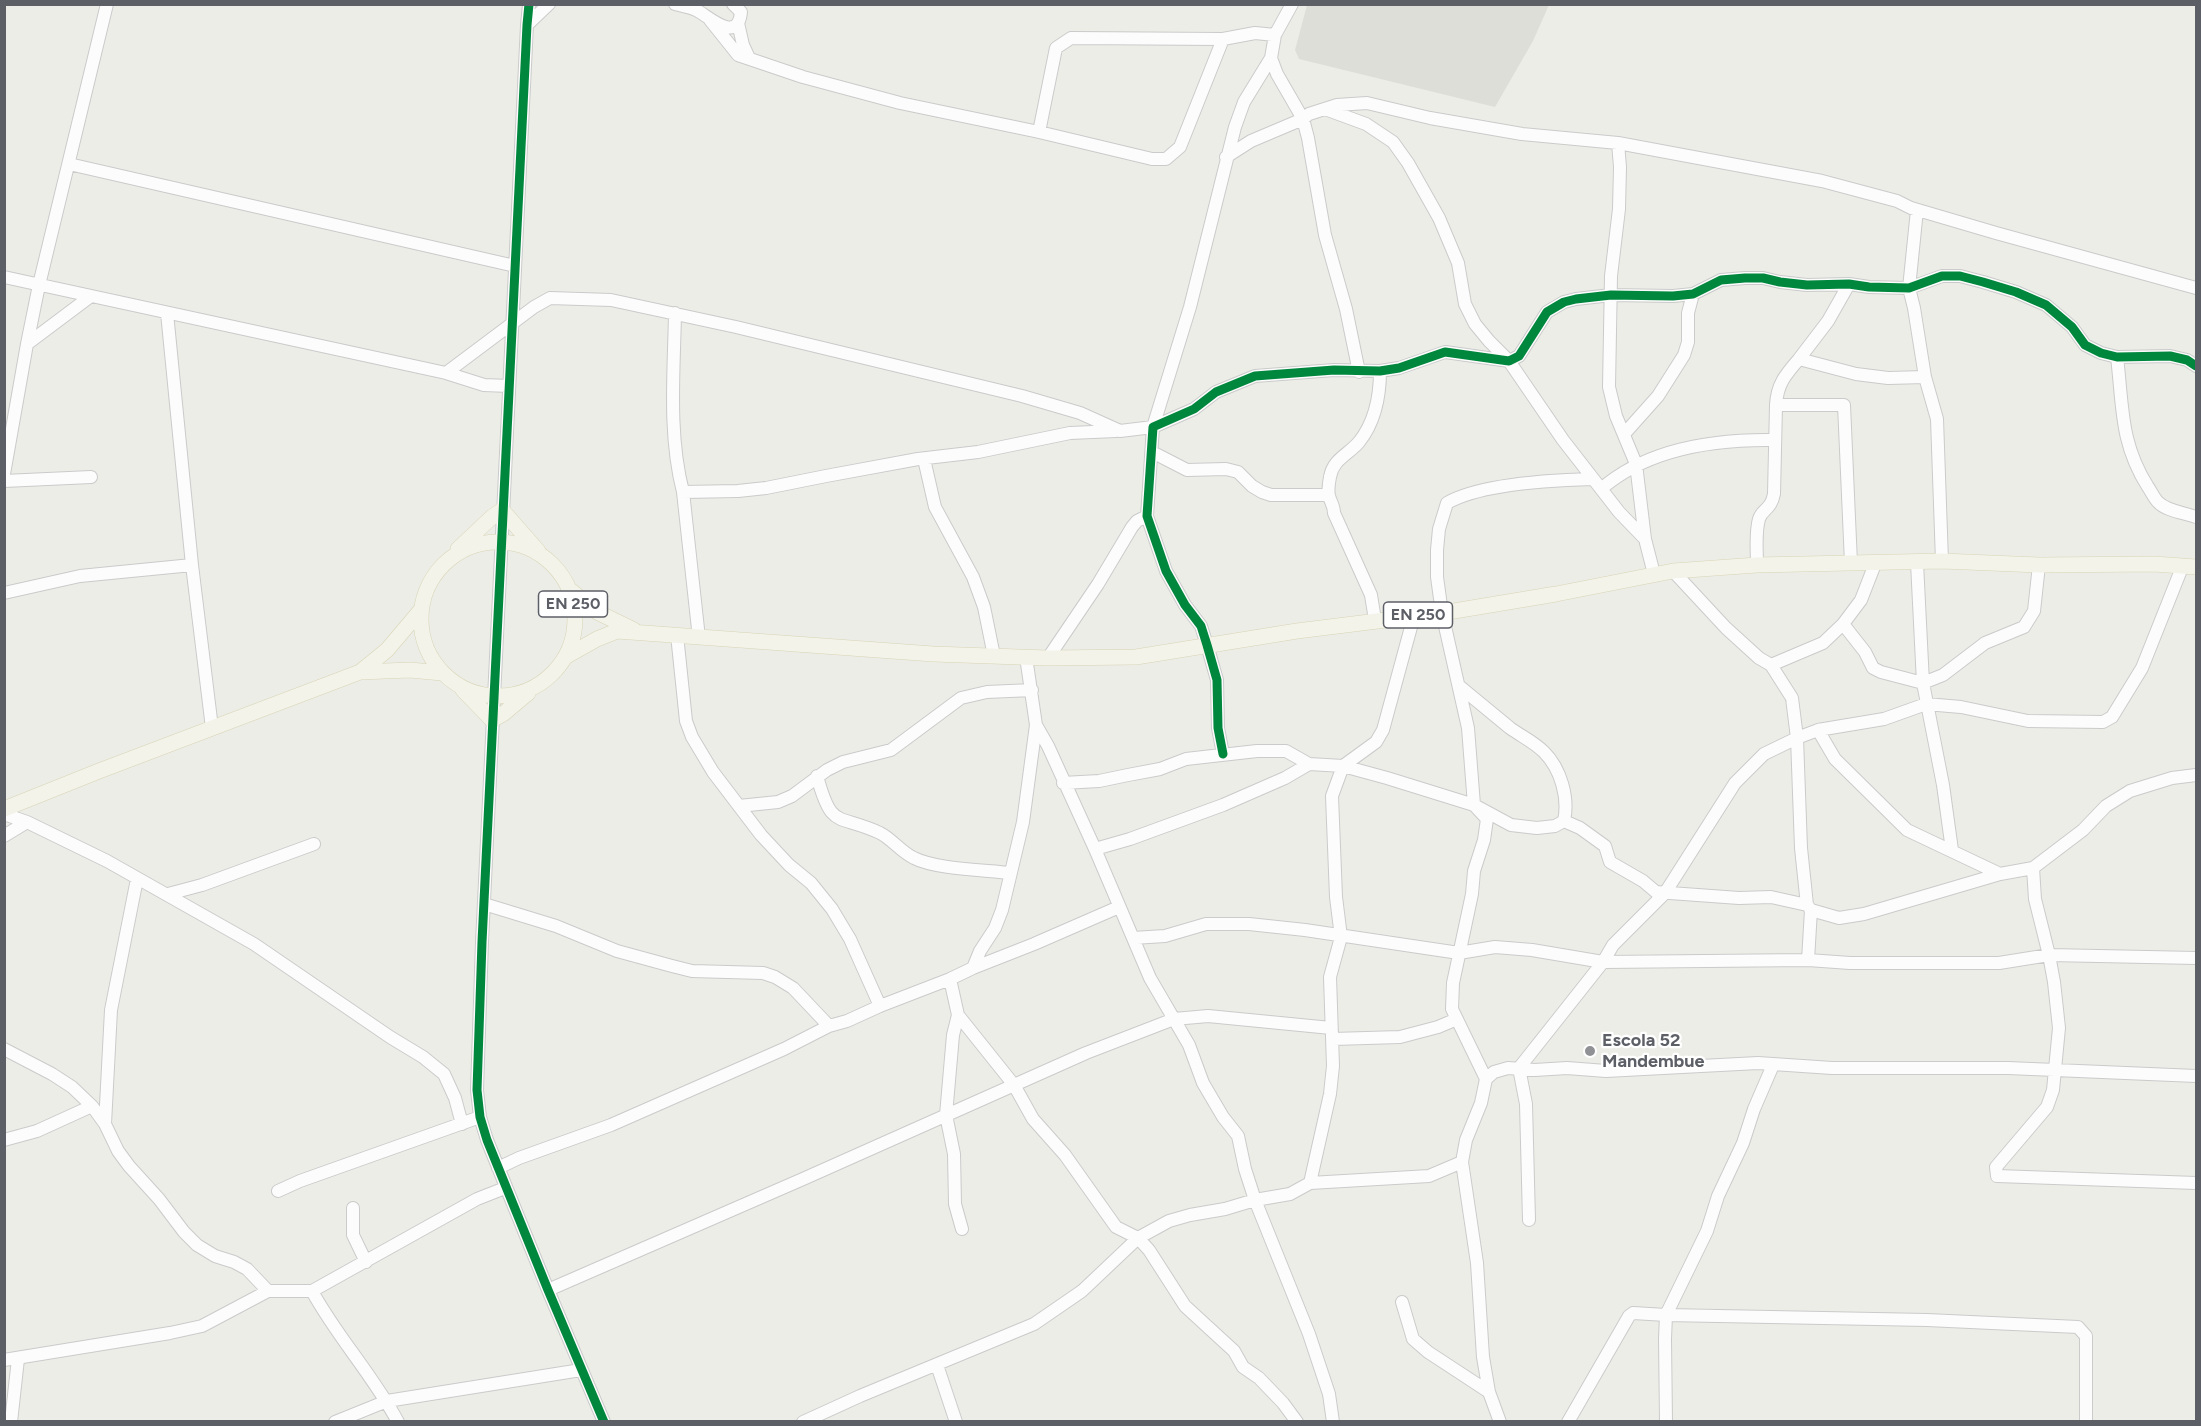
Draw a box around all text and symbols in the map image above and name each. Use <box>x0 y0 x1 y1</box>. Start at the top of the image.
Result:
road number: EN 250 <box>538 591 608 617</box>
road number: EN 250 <box>1384 602 1452 628</box>
place label: Escola 52 Mandembue <box>1602 1030 1705 1072</box>
marker: Escola 52 Mandembue <box>1583 1044 1597 1058</box>

